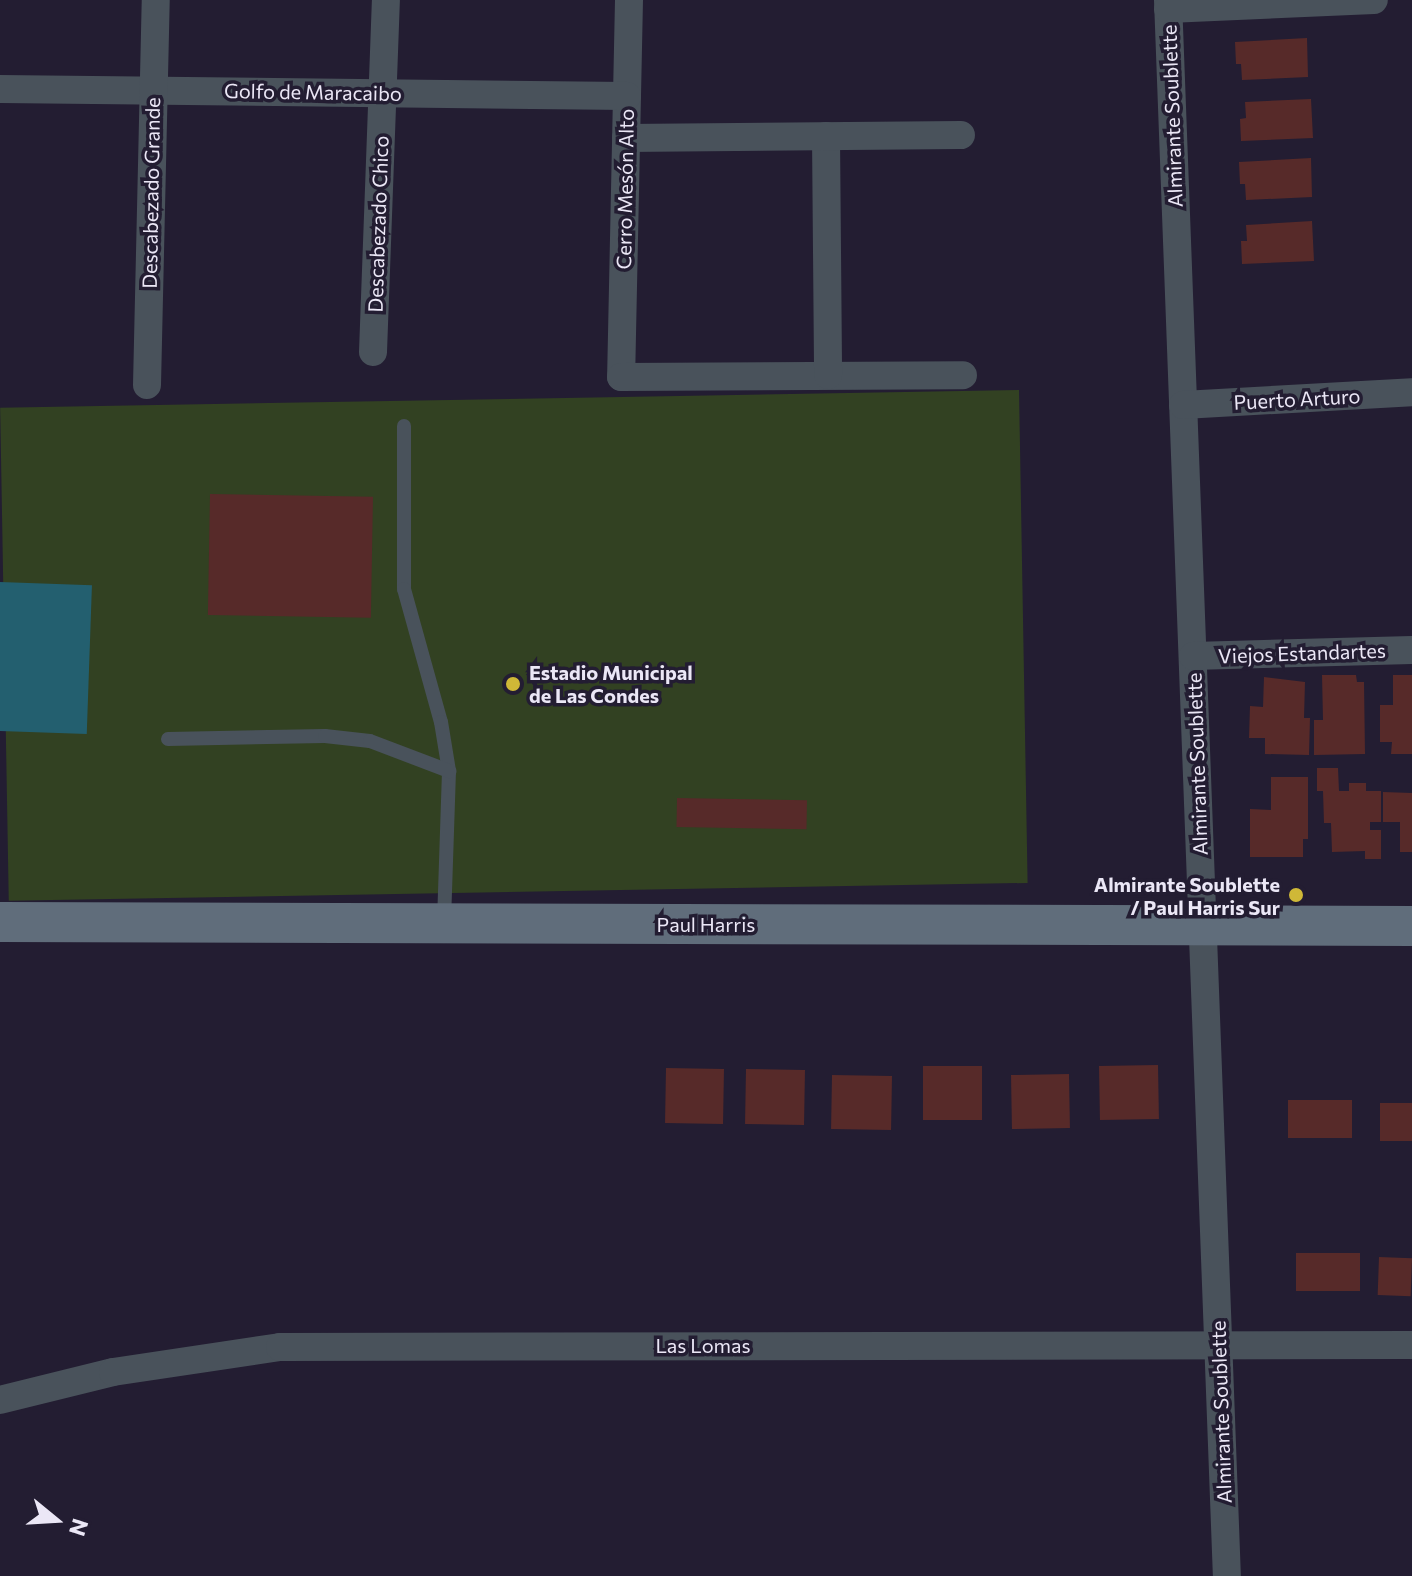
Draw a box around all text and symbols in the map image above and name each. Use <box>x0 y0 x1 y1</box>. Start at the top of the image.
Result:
street label: Almirante Soublette <box>1157 24 1187 208</box>
street label: Golfo de Maracaibo <box>224 78 402 106</box>
street label: Descabezado Grande <box>137 97 165 289</box>
street label: Cerro Mesón Alto <box>612 109 638 269</box>
street label: Descabezado Chico <box>363 135 393 313</box>
street label: Puerto Arturo <box>1233 384 1361 414</box>
street label: Viejos Estandartes <box>1218 638 1386 668</box>
place label: Estadio Municipal de Las Condes <box>529 660 693 707</box>
street label: Almirante Soublette <box>1182 672 1212 856</box>
marker: Estadio Municipal de Las Condes <box>504 675 522 693</box>
place label: Almirante Soublette / Paul Harris Sur <box>1094 872 1280 919</box>
marker: Almirante Soublette / Paul Harris Sur <box>1287 886 1305 904</box>
street label: Paul Harris <box>657 912 755 936</box>
street label: Almirante Soublette <box>1206 1320 1236 1504</box>
street label: Las Lomas <box>655 1333 751 1357</box>
north arrow <box>16 1480 96 1560</box>
text: N <box>64 1516 95 1540</box>

